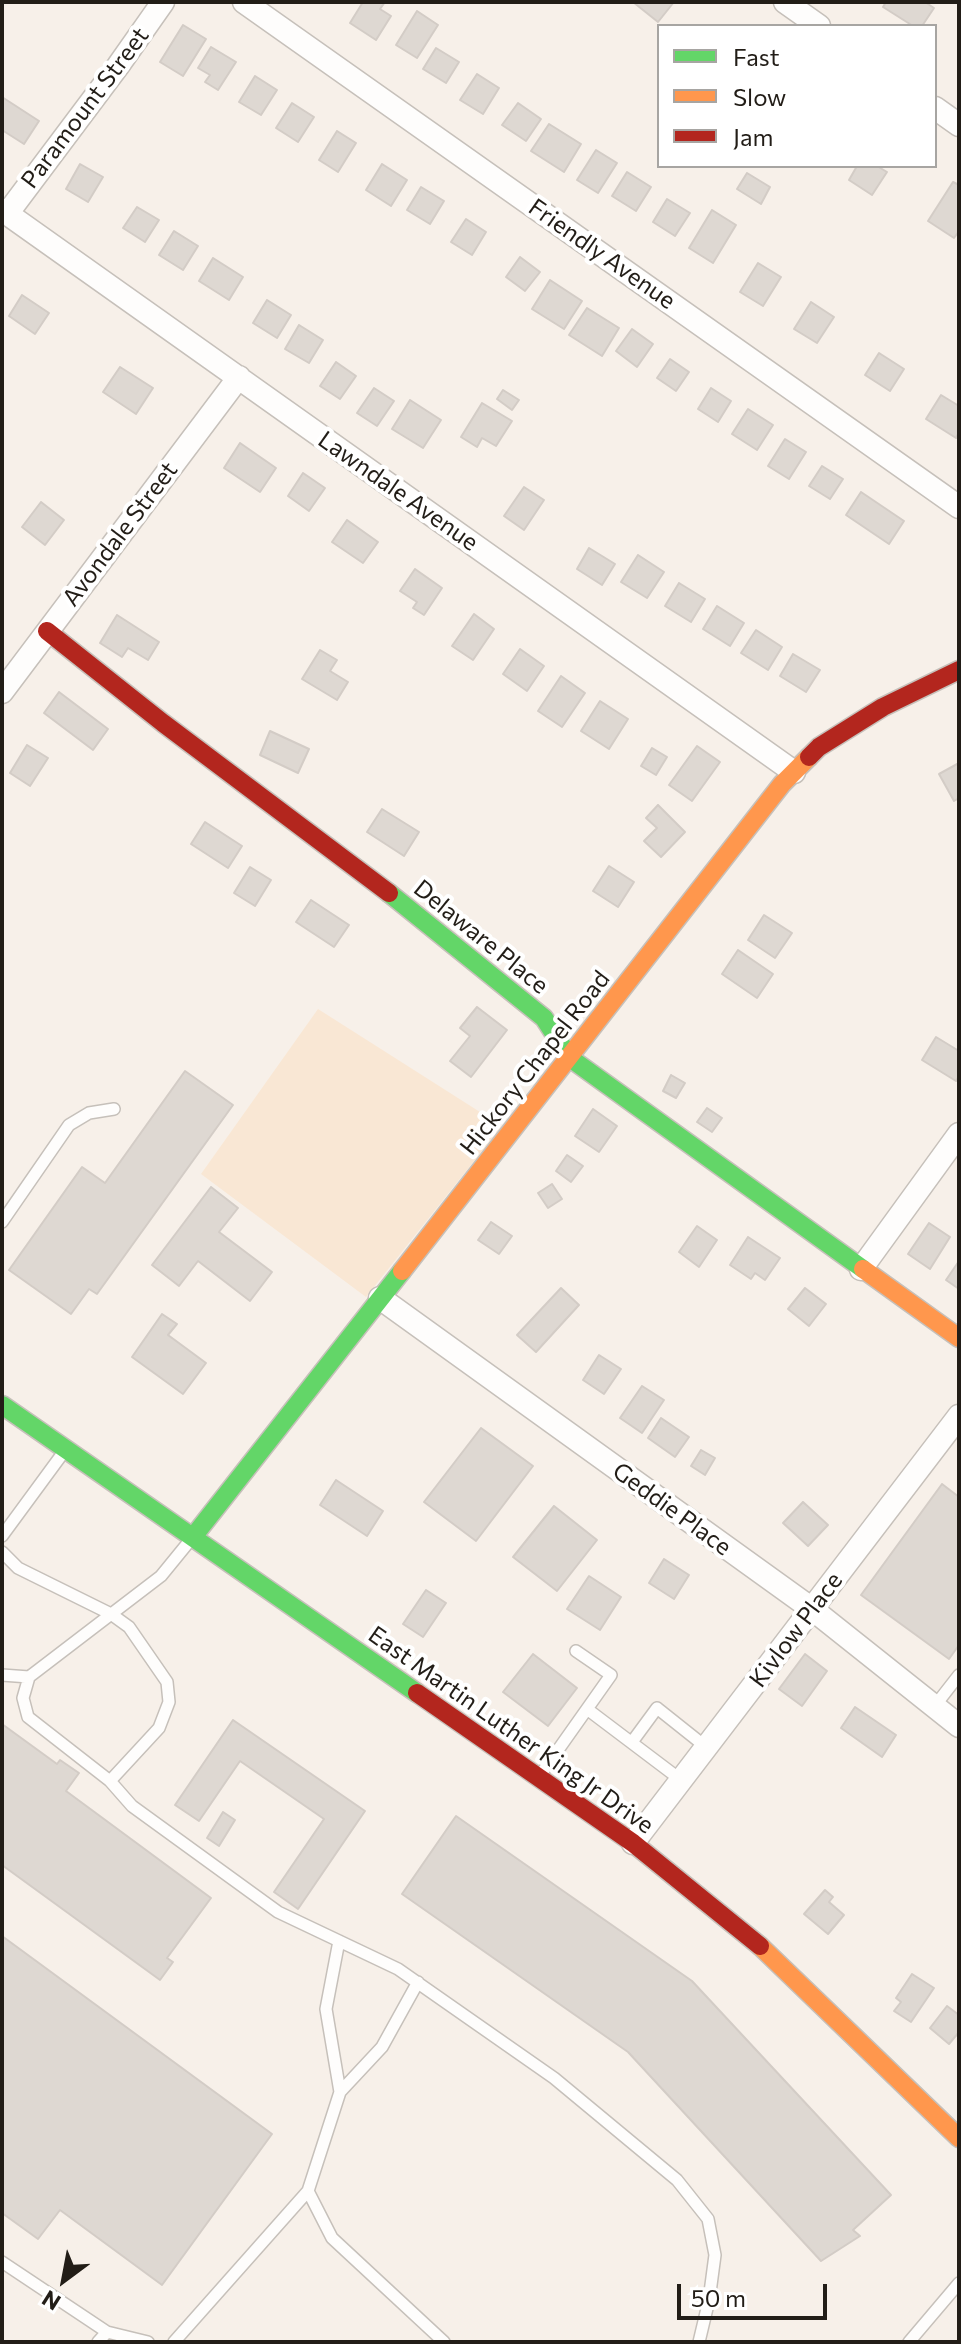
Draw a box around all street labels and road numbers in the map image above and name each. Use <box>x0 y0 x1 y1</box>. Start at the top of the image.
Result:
street label: Paramount Street <box>15 22 155 194</box>
street label: Friendly Avenue <box>523 193 681 315</box>
street label: Lawndale Avenue <box>312 425 484 557</box>
street label: Avondale Street <box>56 456 184 612</box>
street label: Delaware Place <box>408 874 554 1000</box>
street label: Hickory Chapel Road <box>454 965 616 1161</box>
street label: Geddie Place <box>607 1456 737 1562</box>
street label: Kivlow Place <box>743 1567 849 1693</box>
street label: East Martin Luther King Jr Drive <box>363 1620 659 1840</box>

